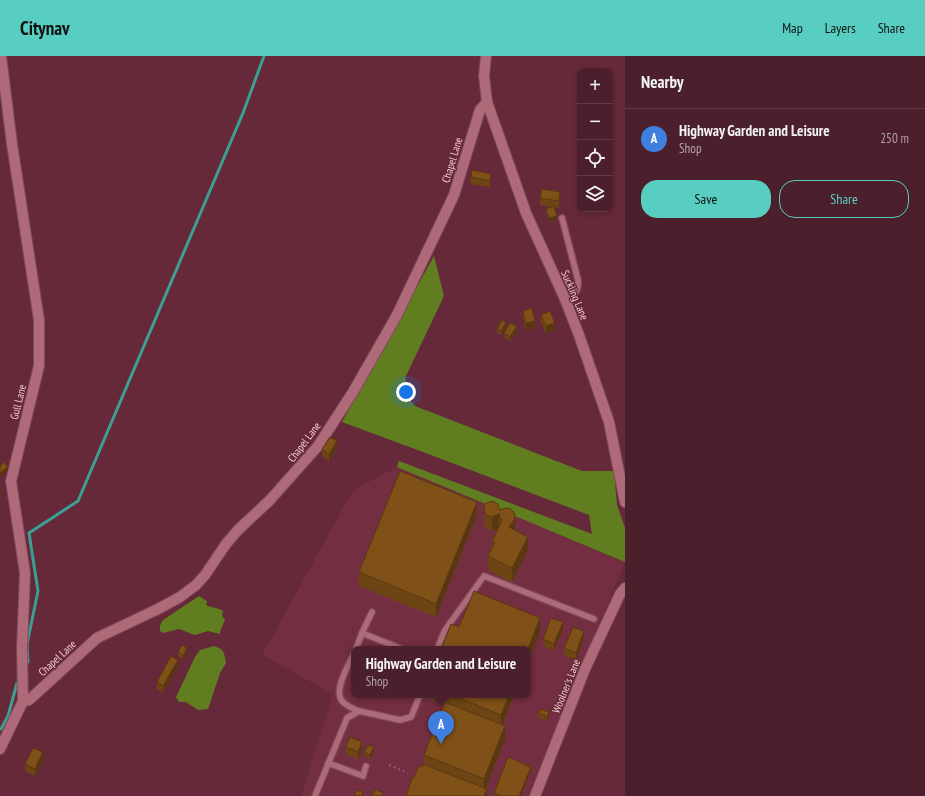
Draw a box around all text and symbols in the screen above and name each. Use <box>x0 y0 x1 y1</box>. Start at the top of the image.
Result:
text: Citynav <box>20 16 70 40</box>
text: Map <box>782 19 803 37</box>
text: Layers <box>825 19 856 37</box>
text: Share <box>878 19 905 37</box>
map controls <box>577 68 613 212</box>
button: + <box>577 68 613 104</box>
text: Nearby <box>641 71 684 93</box>
button: − <box>577 104 613 140</box>
text: Highway Garden and Leisure <box>679 121 830 140</box>
text: A <box>651 130 657 147</box>
text: 250 m <box>880 130 909 147</box>
street label: Chapel Lane <box>438 135 466 184</box>
button: locate <box>577 140 613 176</box>
text: Shop <box>679 140 702 157</box>
button: layers <box>577 176 613 212</box>
button: Save <box>641 180 771 218</box>
button: Share <box>779 180 909 218</box>
street label: Suckling Lane <box>558 268 592 322</box>
street label: Gull Lane <box>7 382 29 421</box>
your location <box>396 382 416 402</box>
street label: Chapel Lane <box>284 419 324 465</box>
street label: Chapel Lane <box>35 637 79 679</box>
popup <box>351 646 531 698</box>
text: Highway Garden and Leisure <box>366 654 516 673</box>
street label: Woolner's Lane <box>549 656 583 715</box>
text: Shop <box>366 673 388 690</box>
pin: A <box>428 711 454 744</box>

